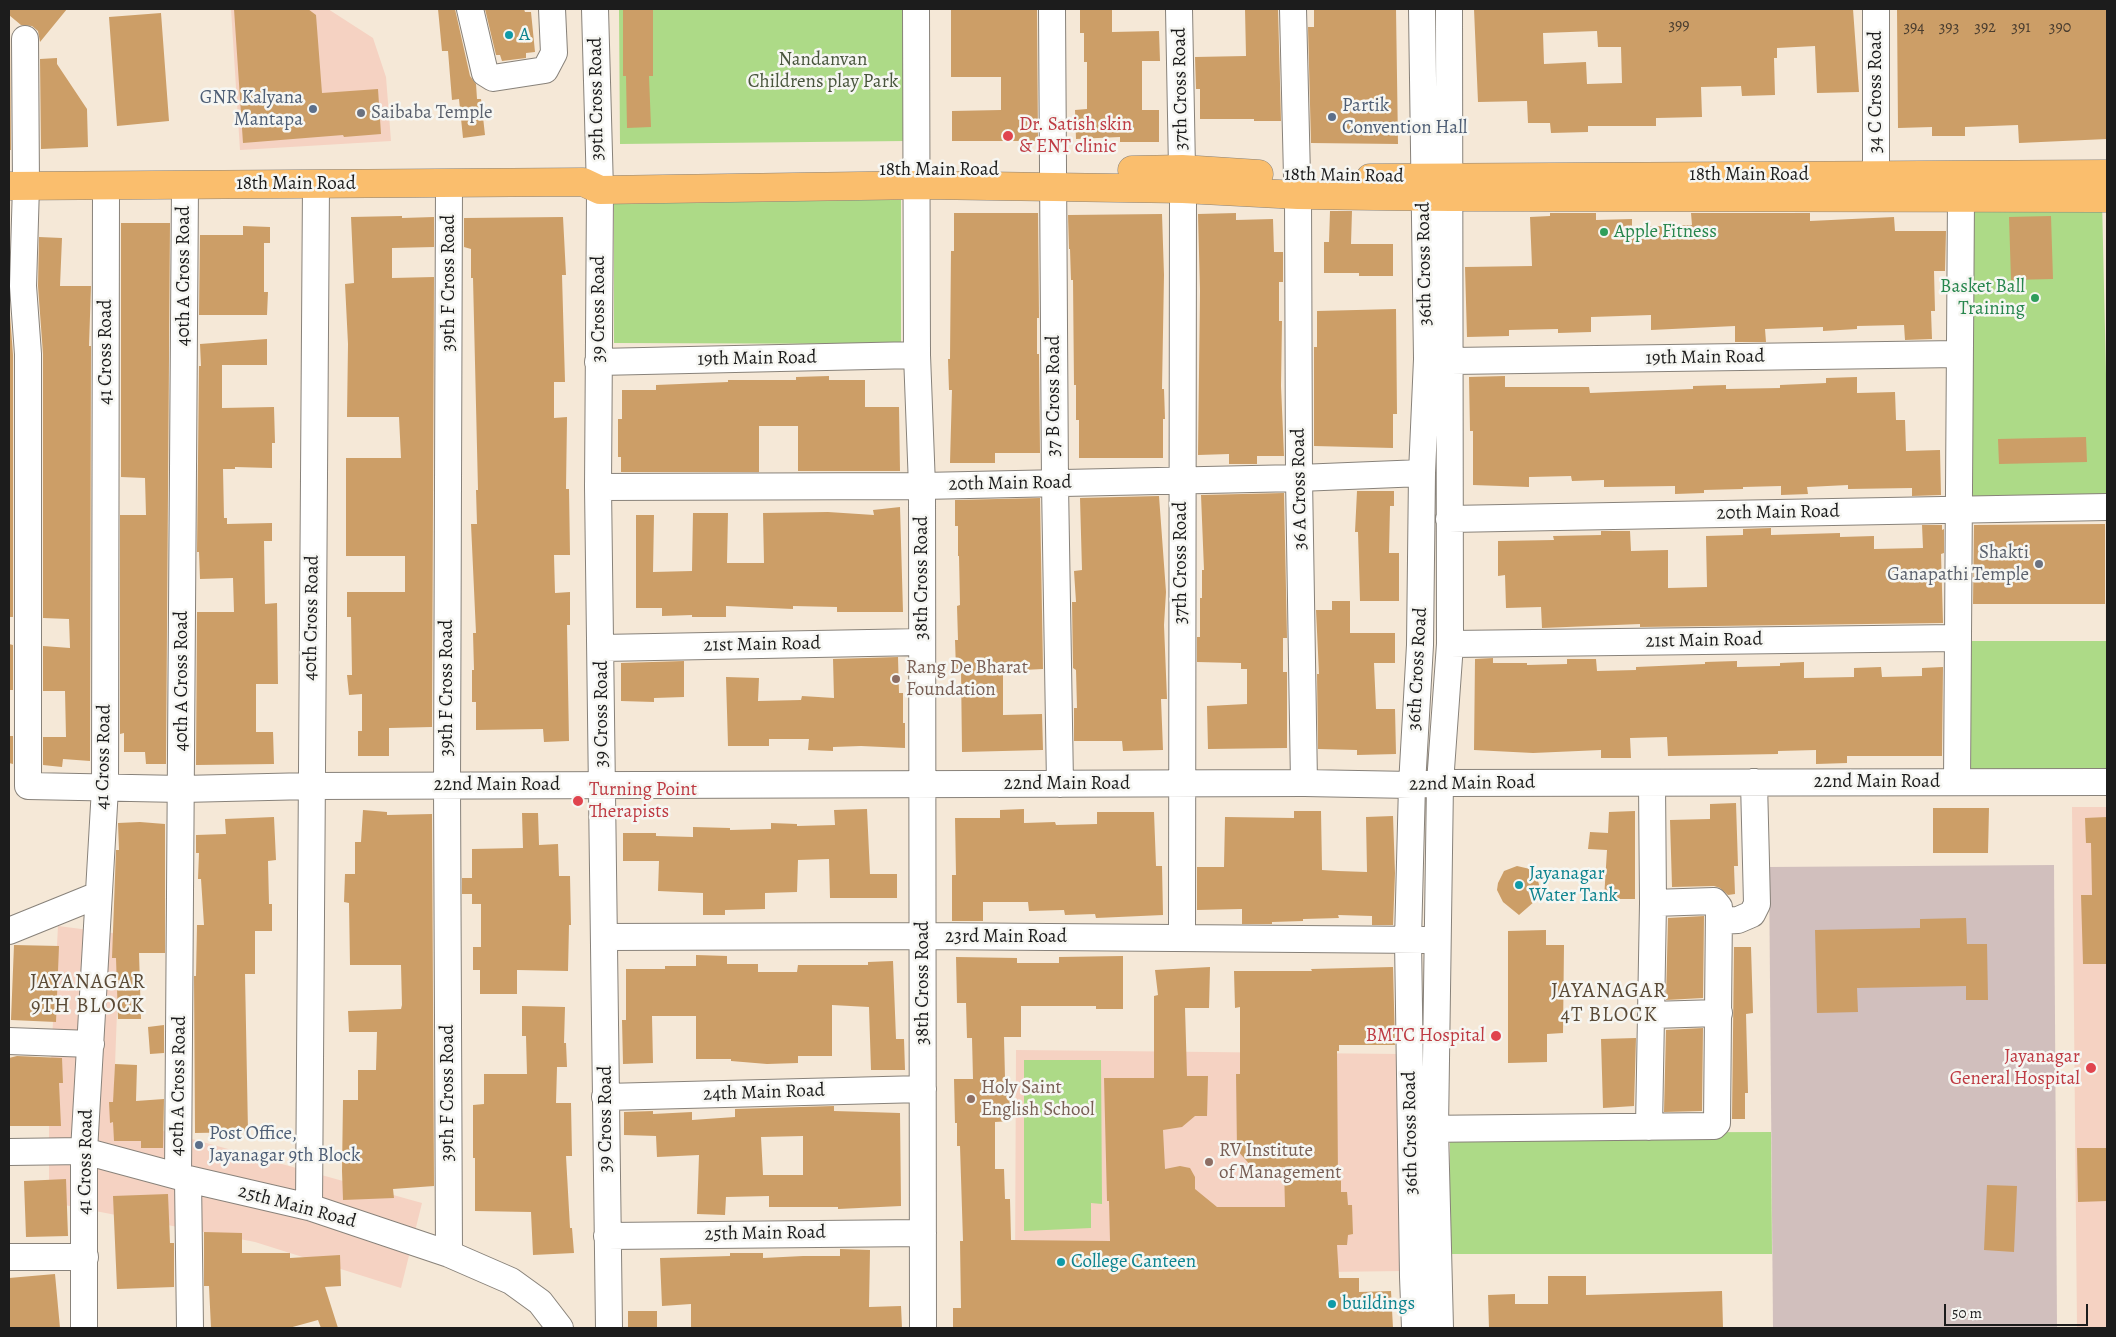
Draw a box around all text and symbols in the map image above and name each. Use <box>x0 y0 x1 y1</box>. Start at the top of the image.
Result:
house number: 399 <box>1668 16 1690 36</box>
house number: 394 <box>1903 18 1925 38</box>
house number: 393 <box>1939 18 1959 38</box>
house number: 392 <box>1974 18 1996 38</box>
house number: 391 <box>2011 18 2031 38</box>
house number: 390 <box>2049 18 2071 38</box>
place label: A <box>519 24 530 46</box>
street label: 37th Cross Road <box>1169 27 1193 151</box>
marker: A <box>503 29 515 41</box>
street label: 34 C Cross Road <box>1865 31 1887 153</box>
street label: 39th Cross Road <box>585 37 609 161</box>
park label: Nandanvan Childrens play Park <box>748 49 898 93</box>
place label: GNR Kalyana Mantapa <box>200 87 303 131</box>
place label: Partik Convention Hall <box>1342 95 1467 139</box>
place label: Saibaba Temple <box>371 102 492 124</box>
marker: GNR Kalyana Mantapa <box>307 103 319 115</box>
marker: Saibaba Temple <box>355 107 367 119</box>
marker: Partik Convention Hall <box>1326 111 1338 123</box>
place label: Dr. Satish skin & ENT clinic <box>1019 114 1132 158</box>
marker: Dr. Satish skin & ENT clinic <box>1001 129 1015 143</box>
street label: 18th Main Road <box>879 159 999 181</box>
street label: 18th Main Road <box>1284 164 1404 188</box>
street label: 18th Main Road <box>1689 164 1809 186</box>
street label: 18th Main Road <box>236 173 356 195</box>
street label: 36th Cross Road <box>1413 202 1437 326</box>
street label: 40th A Cross Road <box>173 206 195 346</box>
street label: 39th F Cross Road <box>438 215 460 351</box>
place label: Apple Fitness <box>1614 221 1717 243</box>
marker: Apple Fitness <box>1598 226 1610 238</box>
street label: 39 Cross Road <box>588 256 610 362</box>
place label: Basket Ball Training <box>1940 276 2025 320</box>
marker: Basket Ball Training <box>2029 292 2041 304</box>
street label: 41 Cross Road <box>95 299 117 405</box>
street label: 37 B Cross Road <box>1043 335 1065 457</box>
street label: 19th Main Road <box>1645 346 1765 370</box>
street label: 19th Main Road <box>697 347 817 371</box>
street label: 36 A Cross Road <box>1288 428 1312 550</box>
street label: 20th Main Road <box>948 472 1072 496</box>
street label: 20th Main Road <box>1716 501 1840 525</box>
street label: 37th Cross Road <box>1170 502 1192 624</box>
street label: 38th Cross Road <box>911 516 933 640</box>
place label: Shakti Ganapathi Temple <box>1887 542 2029 586</box>
street label: 40th Cross Road <box>300 555 324 681</box>
marker: Shakti Ganapathi Temple <box>2033 558 2045 570</box>
street label: 36th Cross Road <box>1403 607 1433 731</box>
street label: 40th A Cross Road <box>171 611 193 751</box>
street label: 39th F Cross Road <box>436 620 458 756</box>
street label: 21st Main Road <box>1645 629 1763 653</box>
street label: 21st Main Road <box>703 633 821 657</box>
place label: Rang De Bharat Foundation <box>906 657 1028 701</box>
street label: 39 Cross Road <box>591 661 613 767</box>
marker: Rang De Bharat Foundation <box>890 673 902 685</box>
street label: 41 Cross Road <box>92 704 116 810</box>
street label: 22nd Main Road <box>1409 771 1535 797</box>
street label: 22nd Main Road <box>1814 771 1940 793</box>
street label: 22nd Main Road <box>1004 773 1130 795</box>
street label: 22nd Main Road <box>434 774 560 796</box>
place label: Turning Point Therapists <box>589 779 697 823</box>
marker: Turning Point Therapists <box>571 794 585 808</box>
place label: Jayanagar Water Tank <box>1529 863 1618 907</box>
marker: Jayanagar Water Tank <box>1513 879 1525 891</box>
street label: 38th Cross Road <box>912 921 934 1045</box>
street label: 23rd Main Road <box>945 926 1067 948</box>
district label: JAYANAGAR 9TH BLOCK <box>29 970 147 1020</box>
district label: JAYANAGAR 4T BLOCK <box>1550 979 1668 1029</box>
street label: 40th A Cross Road <box>166 1016 192 1156</box>
street label: 39th F Cross Road <box>437 1025 459 1161</box>
place label: BMTC Hospital <box>1366 1025 1485 1047</box>
marker: BMTC Hospital <box>1489 1029 1503 1043</box>
place label: Jayanagar General Hospital <box>1950 1046 2080 1090</box>
marker: Jayanagar General Hospital <box>2084 1061 2098 1075</box>
street label: 39 Cross Road <box>595 1066 617 1172</box>
street label: 36th Cross Road <box>1399 1071 1423 1195</box>
place label: Holy Saint English School <box>981 1077 1095 1121</box>
street label: 24th Main Road <box>703 1079 825 1107</box>
marker: Holy Saint English School <box>965 1093 977 1105</box>
street label: 41 Cross Road <box>74 1109 98 1215</box>
place label: Post Office, Jayanagar 9th Block <box>209 1123 360 1167</box>
marker: Post Office, Jayanagar 9th Block <box>193 1139 205 1151</box>
place label: RV Institute of Management <box>1219 1140 1342 1184</box>
marker: RV Institute of Management <box>1203 1156 1215 1168</box>
street label: 25th Main Road <box>236 1180 358 1234</box>
street label: 25th Main Road <box>704 1222 826 1246</box>
place label: College Canteen <box>1071 1251 1196 1273</box>
marker: College Canteen <box>1055 1256 1067 1268</box>
place label: buildings <box>1342 1293 1415 1315</box>
scale bar <box>1946 1294 2090 1326</box>
marker: buildings <box>1326 1298 1338 1310</box>
text: 50 m <box>1952 1303 1982 1323</box>

